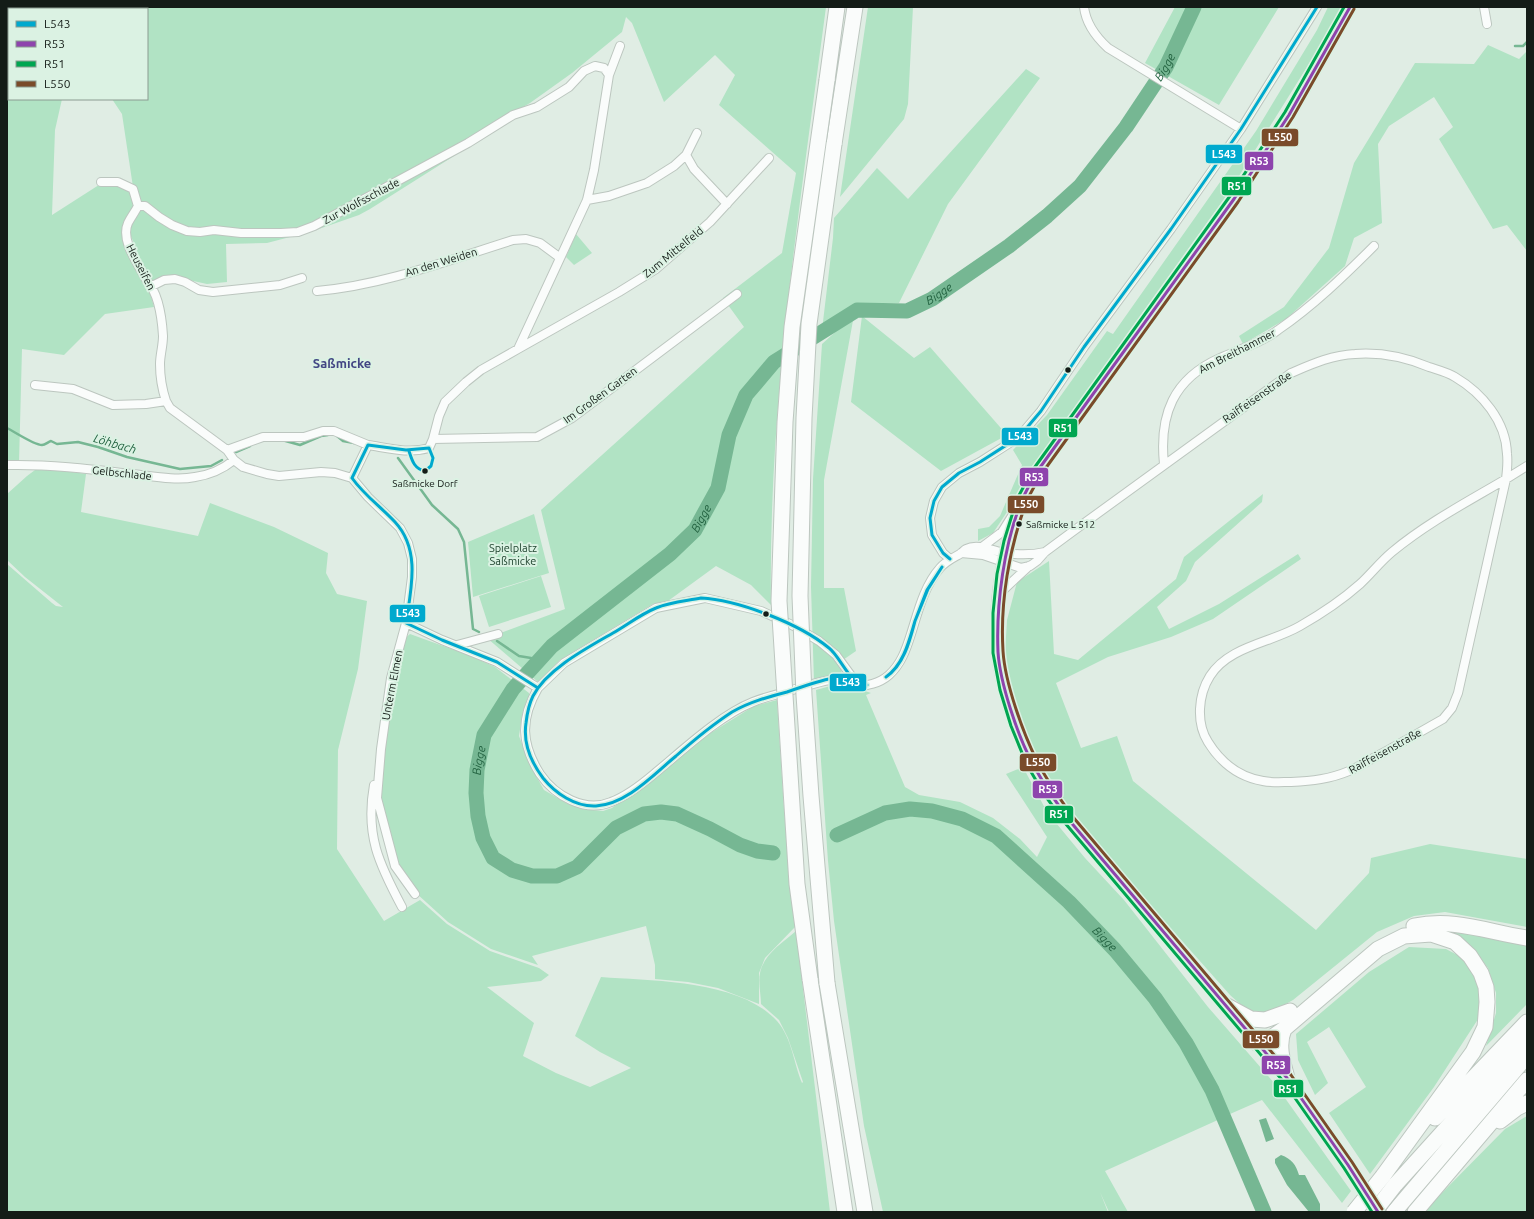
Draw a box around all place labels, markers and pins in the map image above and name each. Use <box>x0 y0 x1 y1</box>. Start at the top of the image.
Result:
unlabelled marker <box>1063 365 1073 375</box>
marker: Saßmicke Dorf <box>420 466 430 476</box>
place label: Saßmicke Dorf <box>392 478 458 489</box>
marker: Saßmicke L 512 <box>1014 519 1024 529</box>
place label: Saßmicke L 512 <box>1026 519 1095 530</box>
unlabelled marker <box>761 609 771 619</box>

